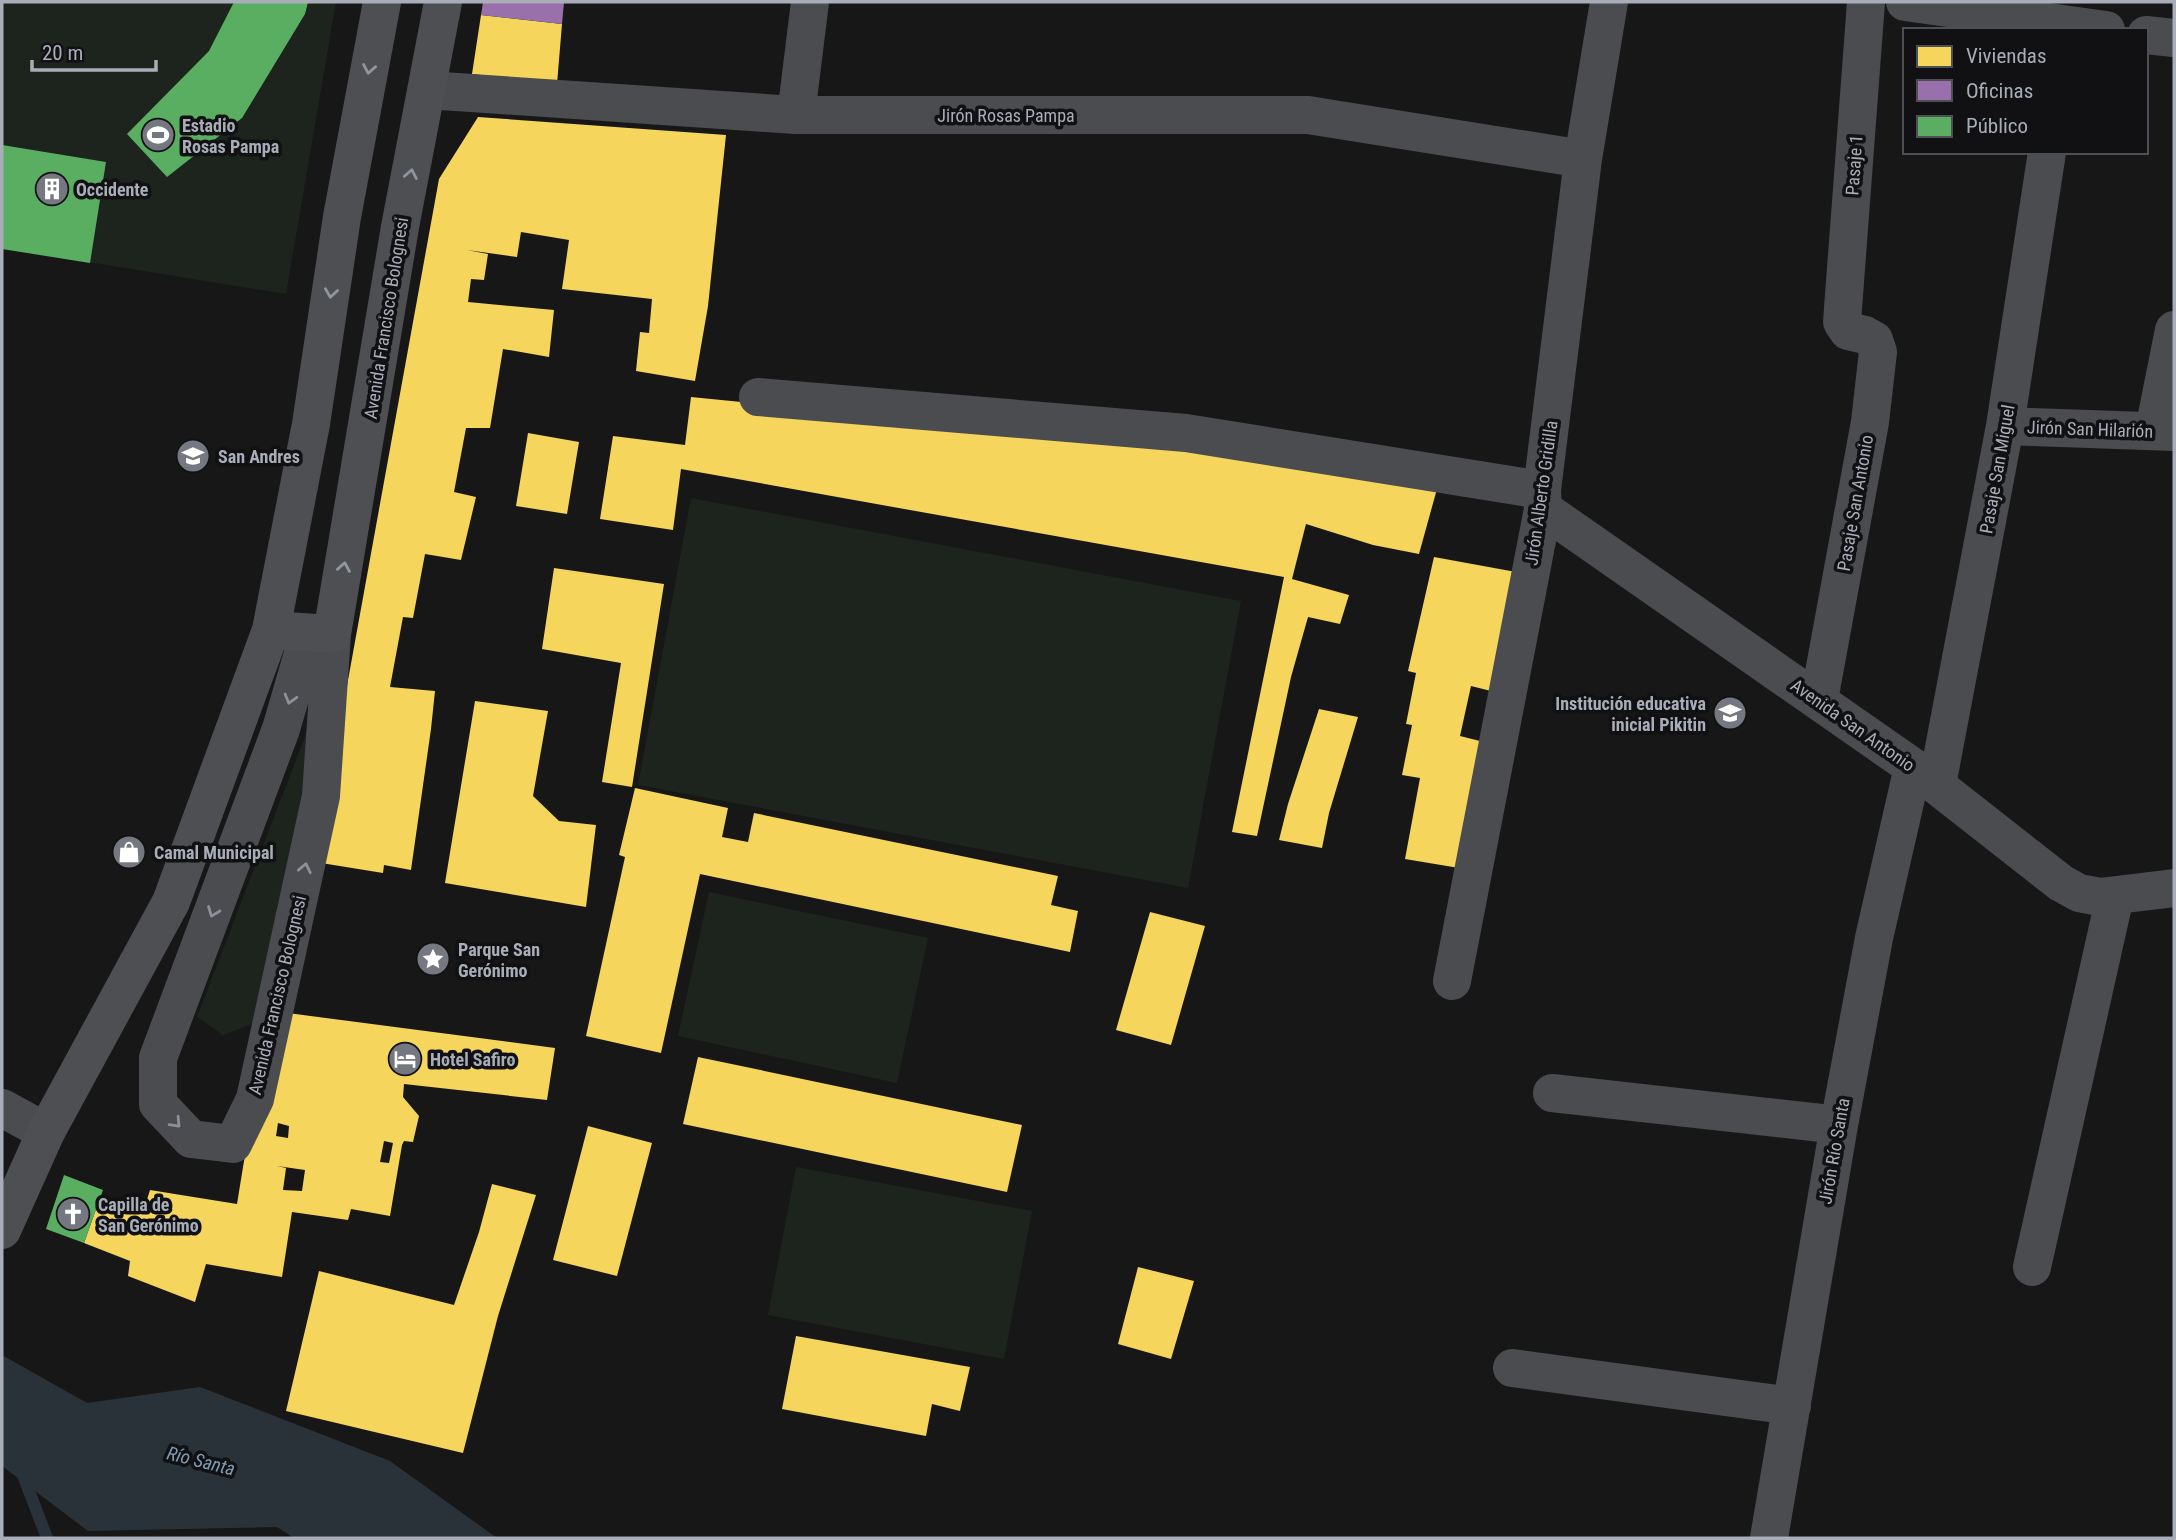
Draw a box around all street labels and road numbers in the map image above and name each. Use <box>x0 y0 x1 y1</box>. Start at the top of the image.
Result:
street label: Jirón Rosas Pampa <box>937 105 1075 126</box>
street label: Pasaje 1 <box>1841 134 1867 196</box>
street label: Avenida Francisco Bolognesi <box>360 216 412 420</box>
street label: Pasaje San Miguel <box>1975 403 2019 535</box>
street label: Jirón San Hilarión <box>2027 416 2153 442</box>
street label: Jirón Alberto Gridilla <box>1520 419 1562 567</box>
street label: Pasaje San Antonio <box>1833 433 1877 573</box>
street label: Avenida San Antonio <box>1787 674 1919 776</box>
street label: Avenida Francisco Bolognesi <box>244 893 310 1097</box>
street label: Jirón Río Santa <box>1814 1096 1854 1206</box>

